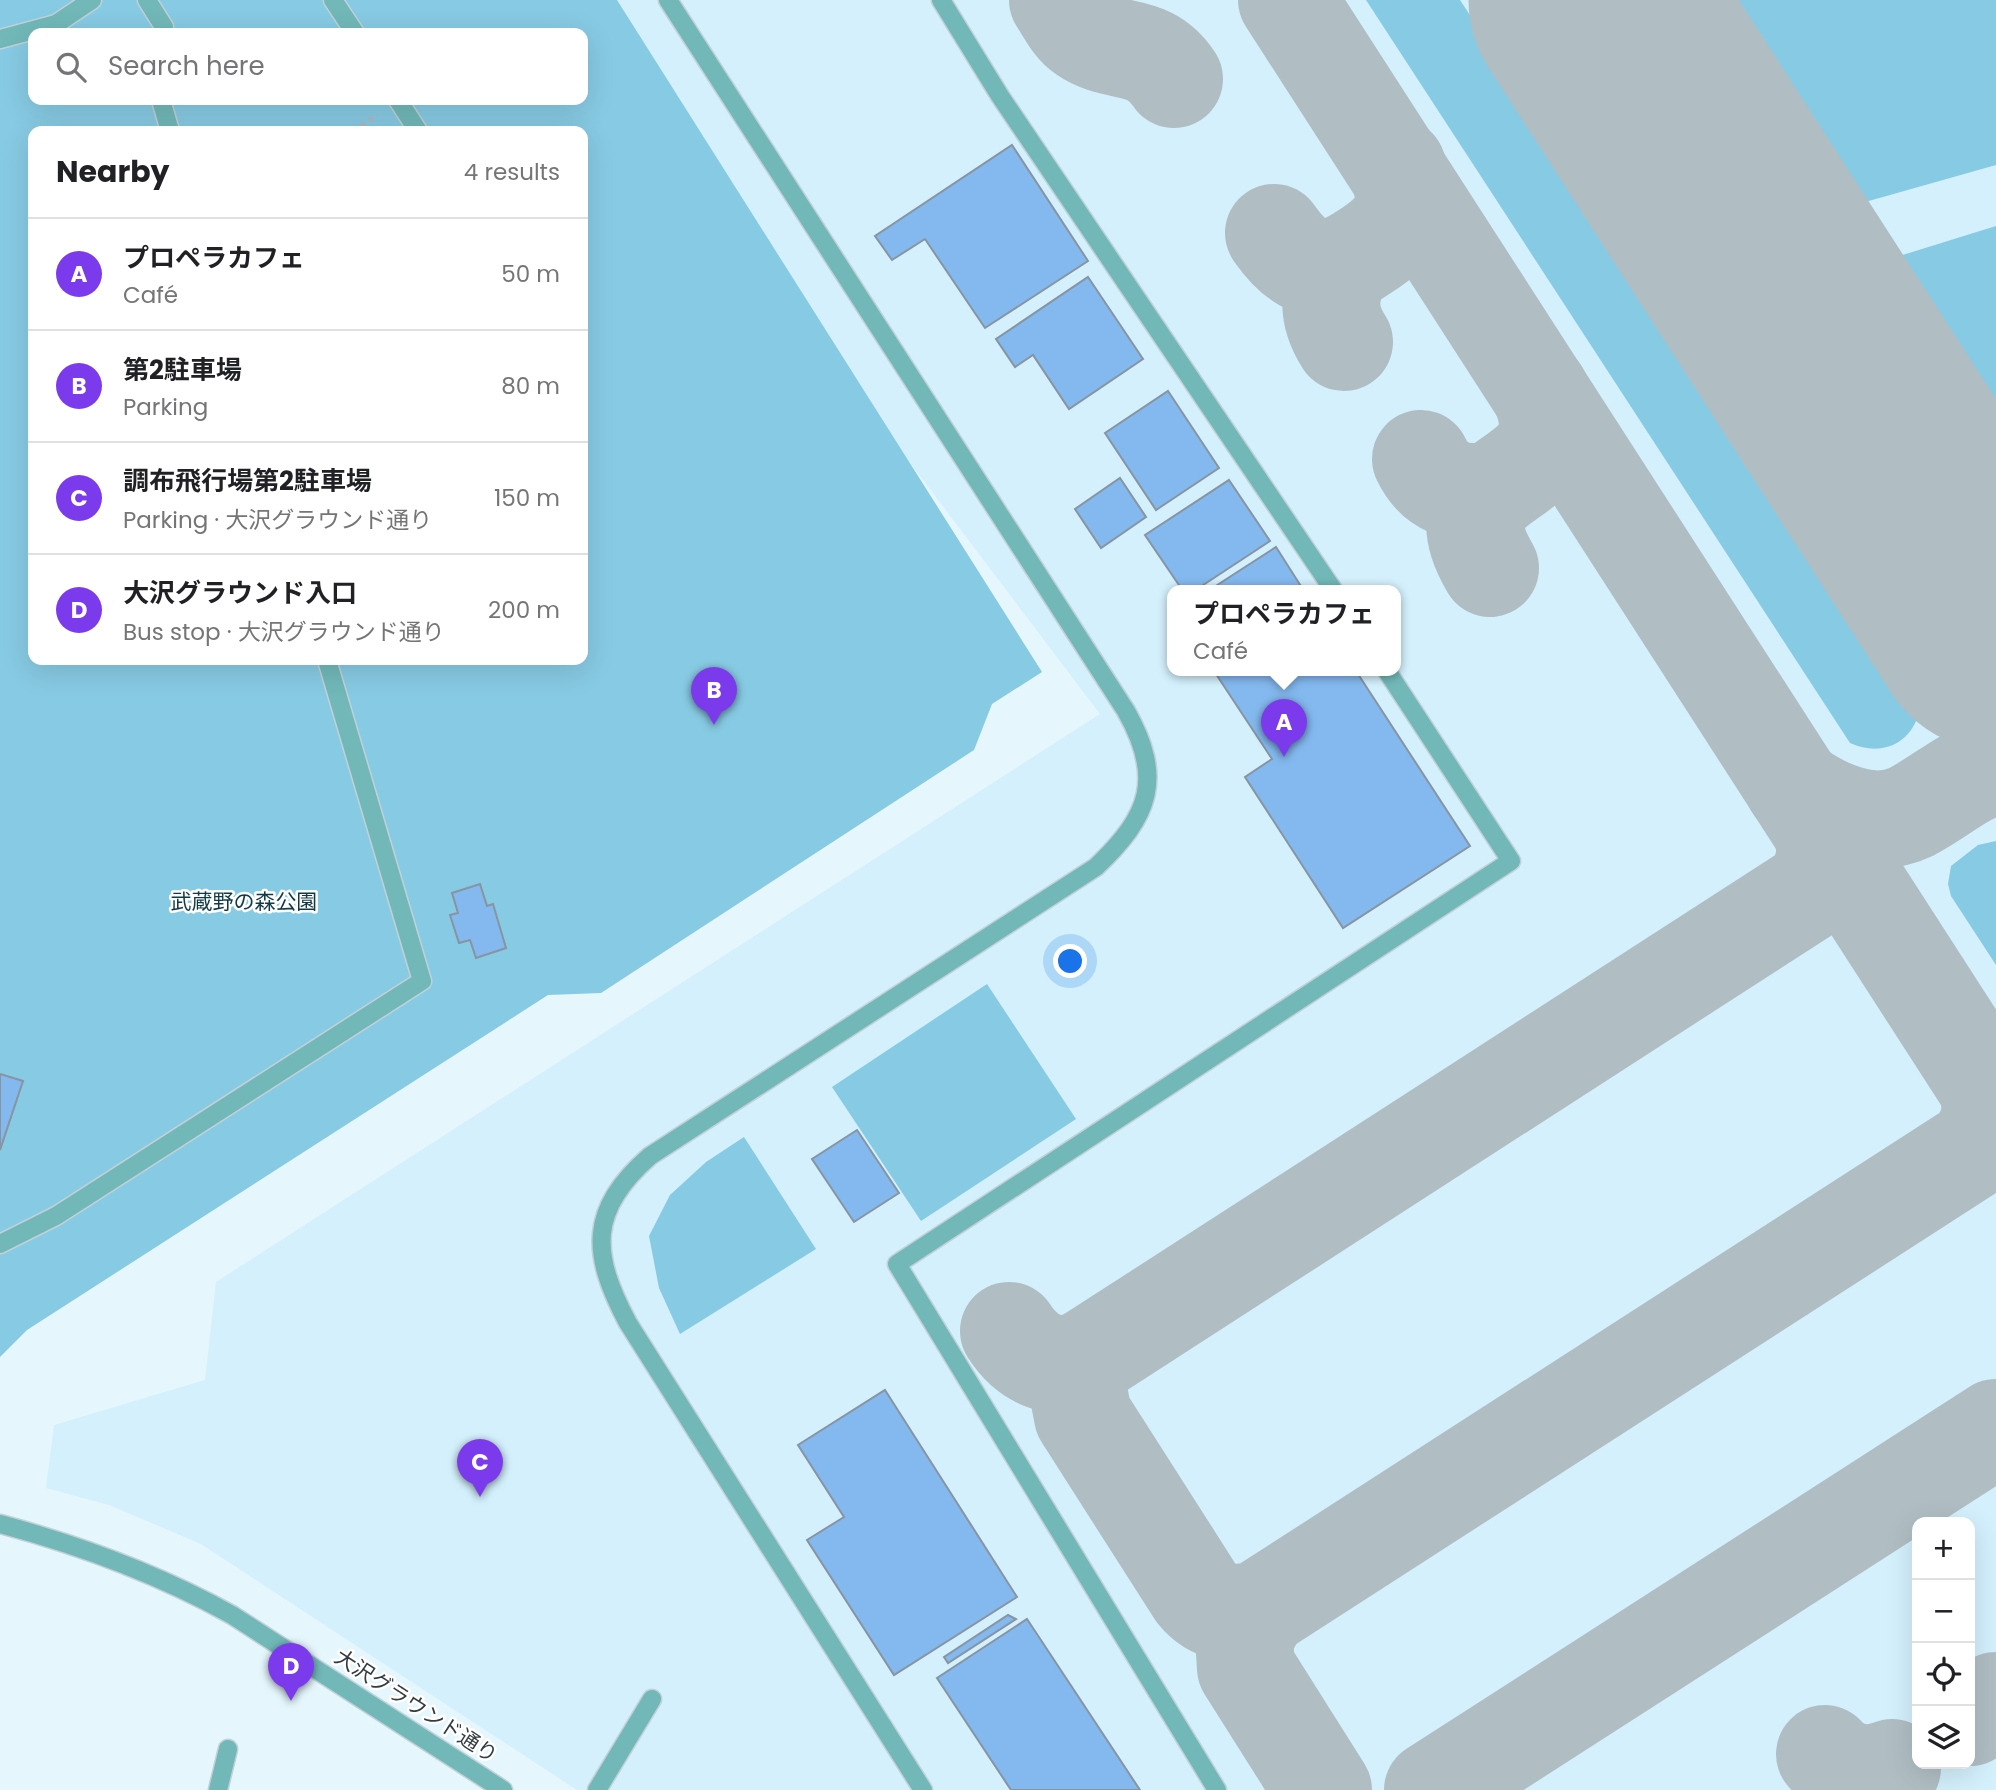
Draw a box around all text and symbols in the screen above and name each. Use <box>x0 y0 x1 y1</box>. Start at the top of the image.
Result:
search box <box>28 28 588 105</box>
icon: search <box>52 48 90 86</box>
text: Search here <box>108 48 265 84</box>
text: Nearby <box>56 150 170 193</box>
text: 4 results <box>464 156 560 188</box>
text: プロペラカフェ <box>123 240 305 276</box>
text: A <box>71 258 87 290</box>
text: 50 m <box>501 258 560 290</box>
text: Café <box>123 279 178 311</box>
text: 第2駐車場 <box>123 352 242 388</box>
text: B <box>71 370 87 402</box>
text: 80 m <box>501 370 560 402</box>
text: Parking <box>123 391 208 423</box>
text: 調布飛行場第2駐車場 <box>123 463 372 499</box>
text: C <box>70 482 88 514</box>
text: 150 m <box>494 482 560 514</box>
text: Parking · 大沢グラウンド通り <box>123 504 432 536</box>
text: 大沢グラウンド入口 <box>123 575 357 611</box>
popup <box>1167 585 1401 676</box>
text: D <box>71 594 87 626</box>
text: 200 m <box>488 594 560 626</box>
text: プロペラカフェ <box>1193 596 1375 632</box>
text: Bus stop · 大沢グラウンド通り <box>123 616 445 648</box>
text: Café <box>1193 635 1248 667</box>
pin: B <box>691 667 737 725</box>
pin: A <box>1261 699 1307 757</box>
park label: 武蔵野の森公園 <box>171 887 318 916</box>
your location <box>1053 944 1087 978</box>
pin: C <box>457 1439 503 1497</box>
map controls <box>1912 1517 1975 1769</box>
button: + <box>1912 1517 1975 1580</box>
button: − <box>1912 1580 1975 1643</box>
street label: 大沢グラウンド通り <box>329 1642 503 1769</box>
pin: D <box>268 1643 314 1701</box>
button: locate <box>1912 1643 1975 1706</box>
button: layers <box>1912 1706 1975 1769</box>

